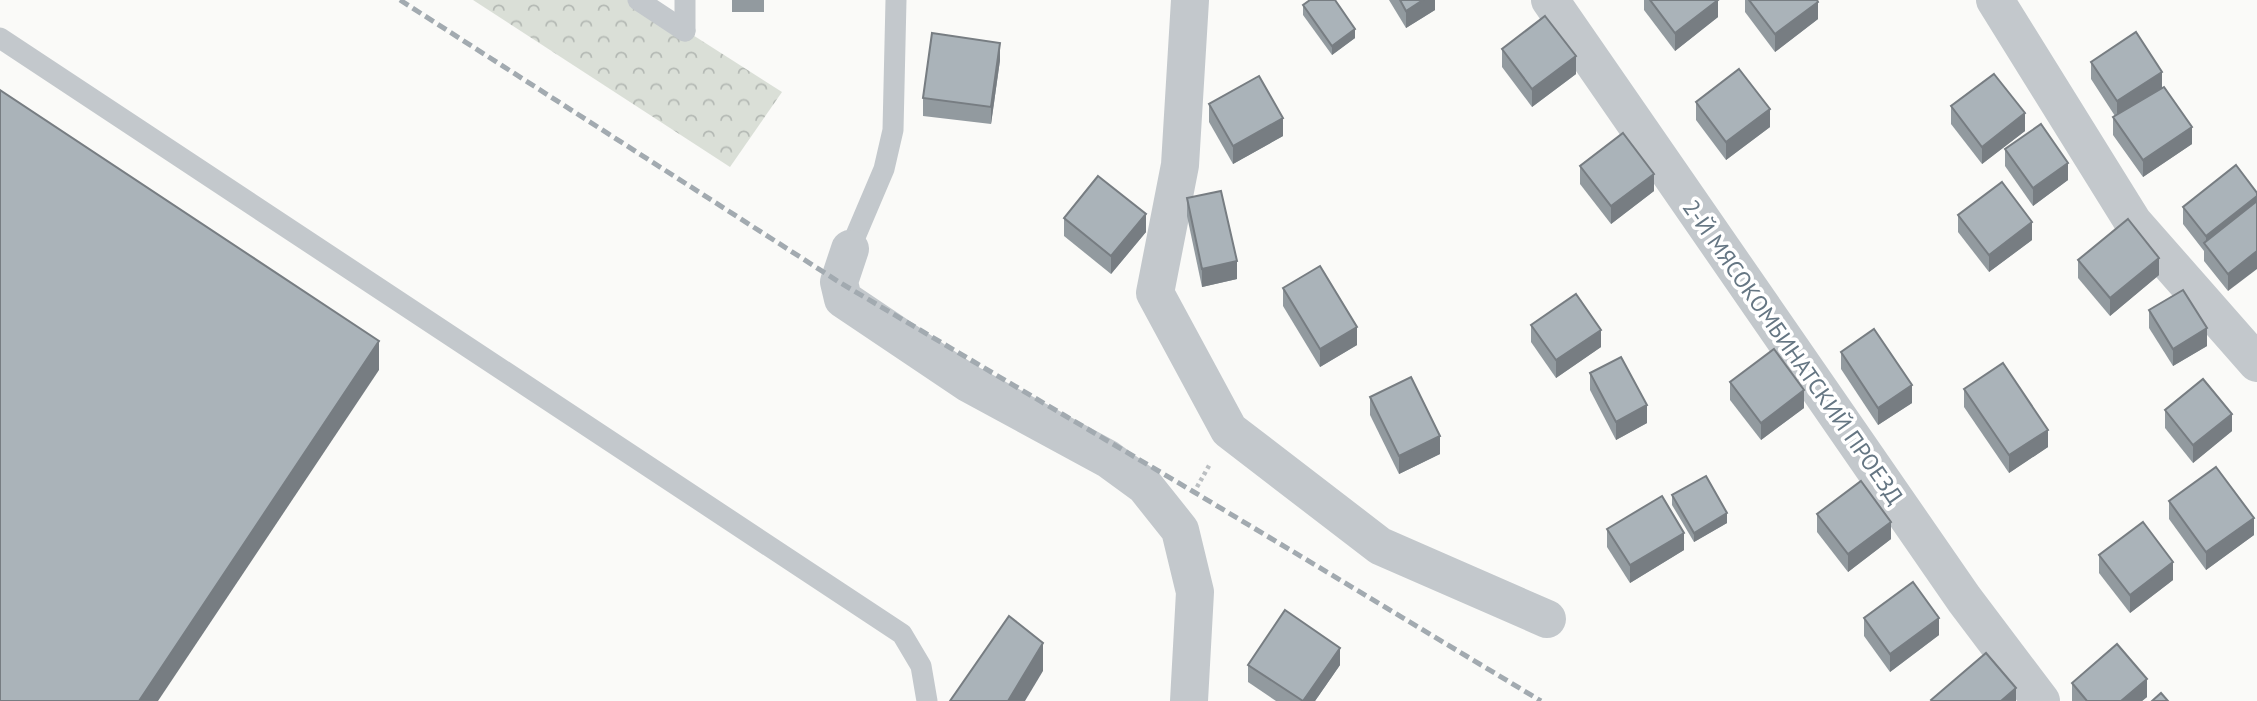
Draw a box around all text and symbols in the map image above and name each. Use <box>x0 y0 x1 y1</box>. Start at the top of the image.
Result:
street label: 2-Й МЯСОКОМБИНАТСКИЙ ПРОЕЗД <box>1677 194 1910 510</box>

